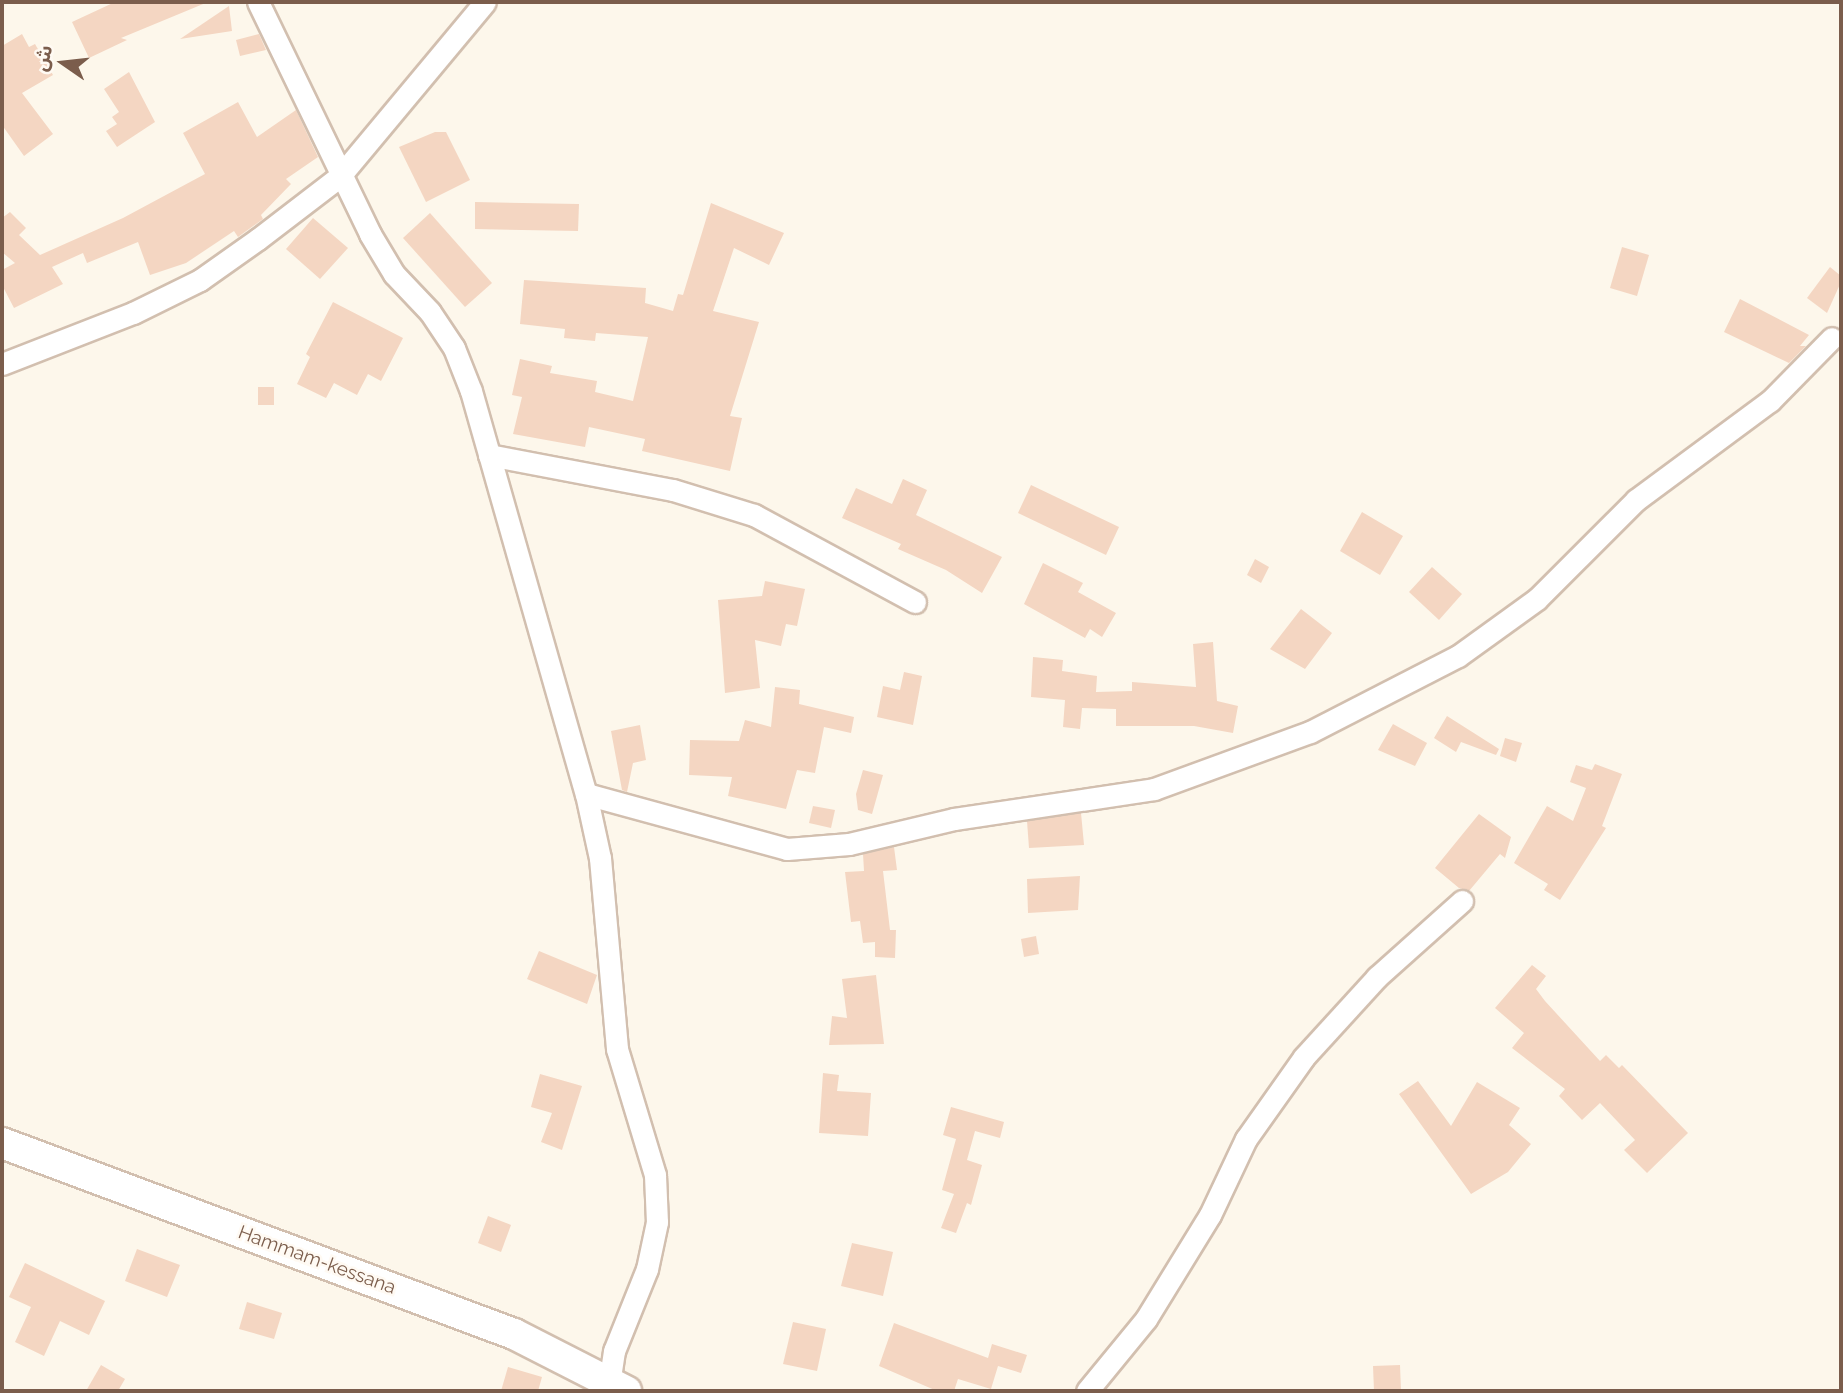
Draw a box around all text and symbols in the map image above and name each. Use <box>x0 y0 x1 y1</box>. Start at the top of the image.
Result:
north arrow <box>28 28 98 98</box>
text: ش <box>29 43 56 73</box>
street label: Hammam-kessana <box>235 1221 399 1299</box>

